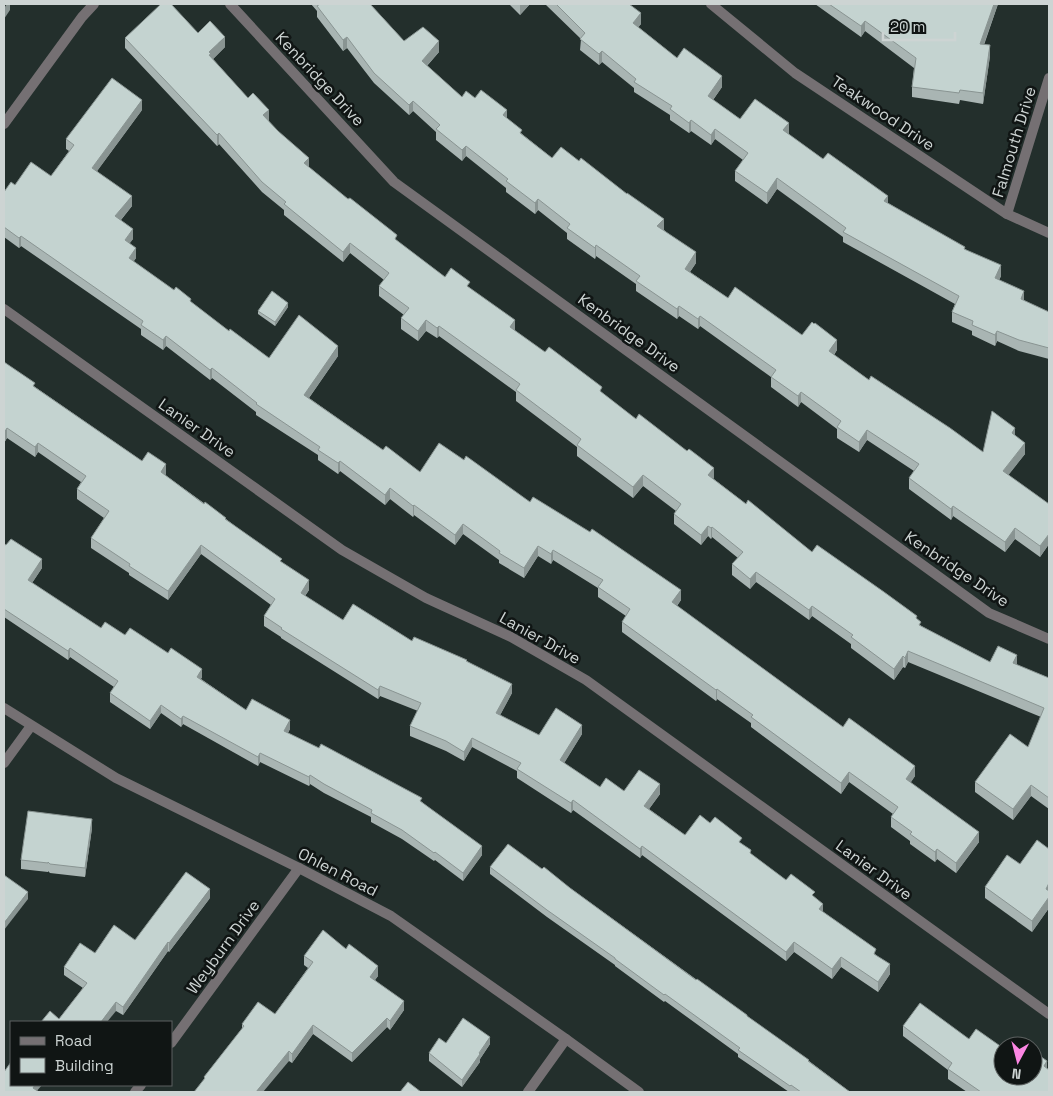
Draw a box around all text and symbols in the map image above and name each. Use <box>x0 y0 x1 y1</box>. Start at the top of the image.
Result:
scale bar <box>883 10 956 42</box>
text: 20 m <box>890 17 925 36</box>
street label: Kenbridge Drive <box>271 27 369 131</box>
street label: Teakwood Drive <box>827 71 939 155</box>
street label: Falmouth Drive <box>987 84 1041 200</box>
street label: Kenbridge Drive <box>574 289 684 377</box>
street label: Lanier Drive <box>154 394 240 462</box>
street label: Kenbridge Drive <box>901 526 1013 612</box>
street label: Lanier Drive <box>496 607 584 669</box>
street label: Lanier Drive <box>832 835 916 905</box>
street label: Ohlen Road <box>294 843 382 901</box>
street label: Weyburn Drive <box>182 896 264 998</box>
legend <box>10 1021 172 1086</box>
text: Road <box>55 1031 92 1050</box>
north arrow <box>993 1036 1043 1086</box>
text: Building <box>55 1056 114 1075</box>
text: N <box>1011 1064 1022 1083</box>

